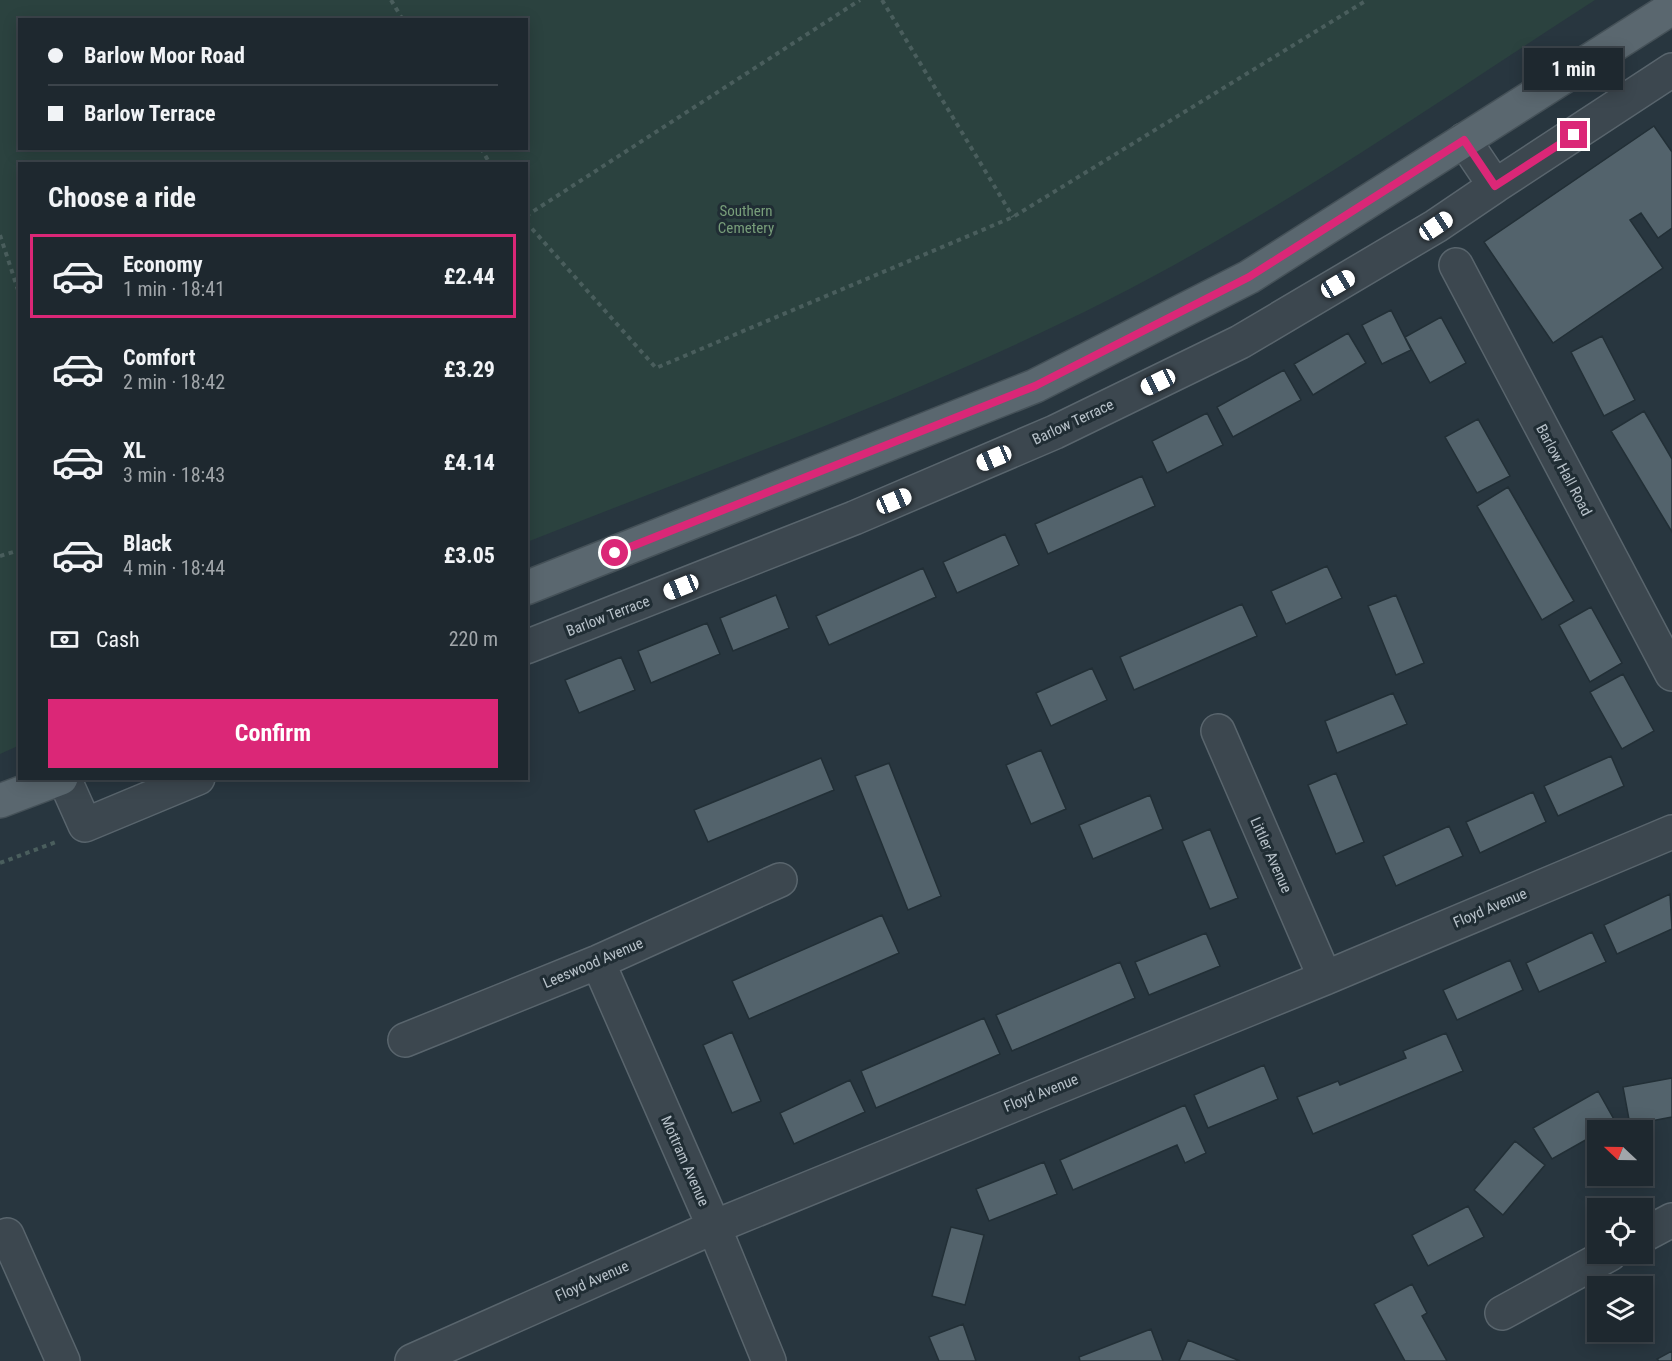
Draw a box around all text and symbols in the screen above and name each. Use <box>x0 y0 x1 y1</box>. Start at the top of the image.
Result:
text: Barlow Moor Road <box>84 43 245 68</box>
callout: 1 min <box>1524 48 1624 90</box>
text: 1 min <box>1551 57 1596 81</box>
text: Barlow Terrace <box>84 101 216 126</box>
route end <box>1560 121 1587 148</box>
text: Choose a ride <box>48 182 196 214</box>
park label: Southern Cemetery <box>718 202 774 237</box>
car <box>1416 208 1456 244</box>
icon: car <box>51 249 105 303</box>
text: Economy <box>123 252 203 277</box>
text: £2.44 <box>444 264 495 289</box>
car <box>1318 267 1358 301</box>
text: 1 min · 18:41 <box>123 277 225 301</box>
icon: car <box>51 342 105 396</box>
text: Comfort <box>123 345 196 370</box>
text: £3.29 <box>444 357 495 382</box>
car <box>1138 366 1178 398</box>
text: 2 min · 18:42 <box>123 370 225 394</box>
street label: Barlow Terrace <box>1029 395 1117 449</box>
street label: Barlow Hall Road <box>1532 421 1596 519</box>
icon: car <box>51 435 105 489</box>
text: XL <box>123 438 146 463</box>
car <box>974 443 1014 473</box>
text: £4.14 <box>444 450 495 475</box>
text: 3 min · 18:43 <box>123 463 225 487</box>
car <box>874 486 914 516</box>
icon: car <box>51 528 105 582</box>
text: Black <box>123 531 172 556</box>
route start <box>601 539 628 566</box>
text: £3.05 <box>444 543 495 568</box>
text: 4 min · 18:44 <box>123 556 225 580</box>
car <box>661 572 701 602</box>
street label: Barlow Terrace <box>564 592 652 640</box>
icon: cash <box>48 623 81 656</box>
text: Cash <box>96 627 140 652</box>
text: 220 m <box>449 627 498 651</box>
button: Confirm <box>48 699 498 768</box>
street label: Littler Avenue <box>1246 814 1296 896</box>
street label: Floyd Avenue <box>1450 884 1530 932</box>
street label: Leeswood Avenue <box>540 934 646 992</box>
street label: Floyd Avenue <box>1001 1070 1081 1116</box>
street label: Mottram Avenue <box>657 1113 713 1209</box>
north arrow <box>1587 1120 1653 1186</box>
map controls <box>1587 1120 1653 1342</box>
button: locate <box>1587 1198 1653 1264</box>
street label: Floyd Avenue <box>553 1257 631 1305</box>
button: layers <box>1587 1276 1653 1342</box>

